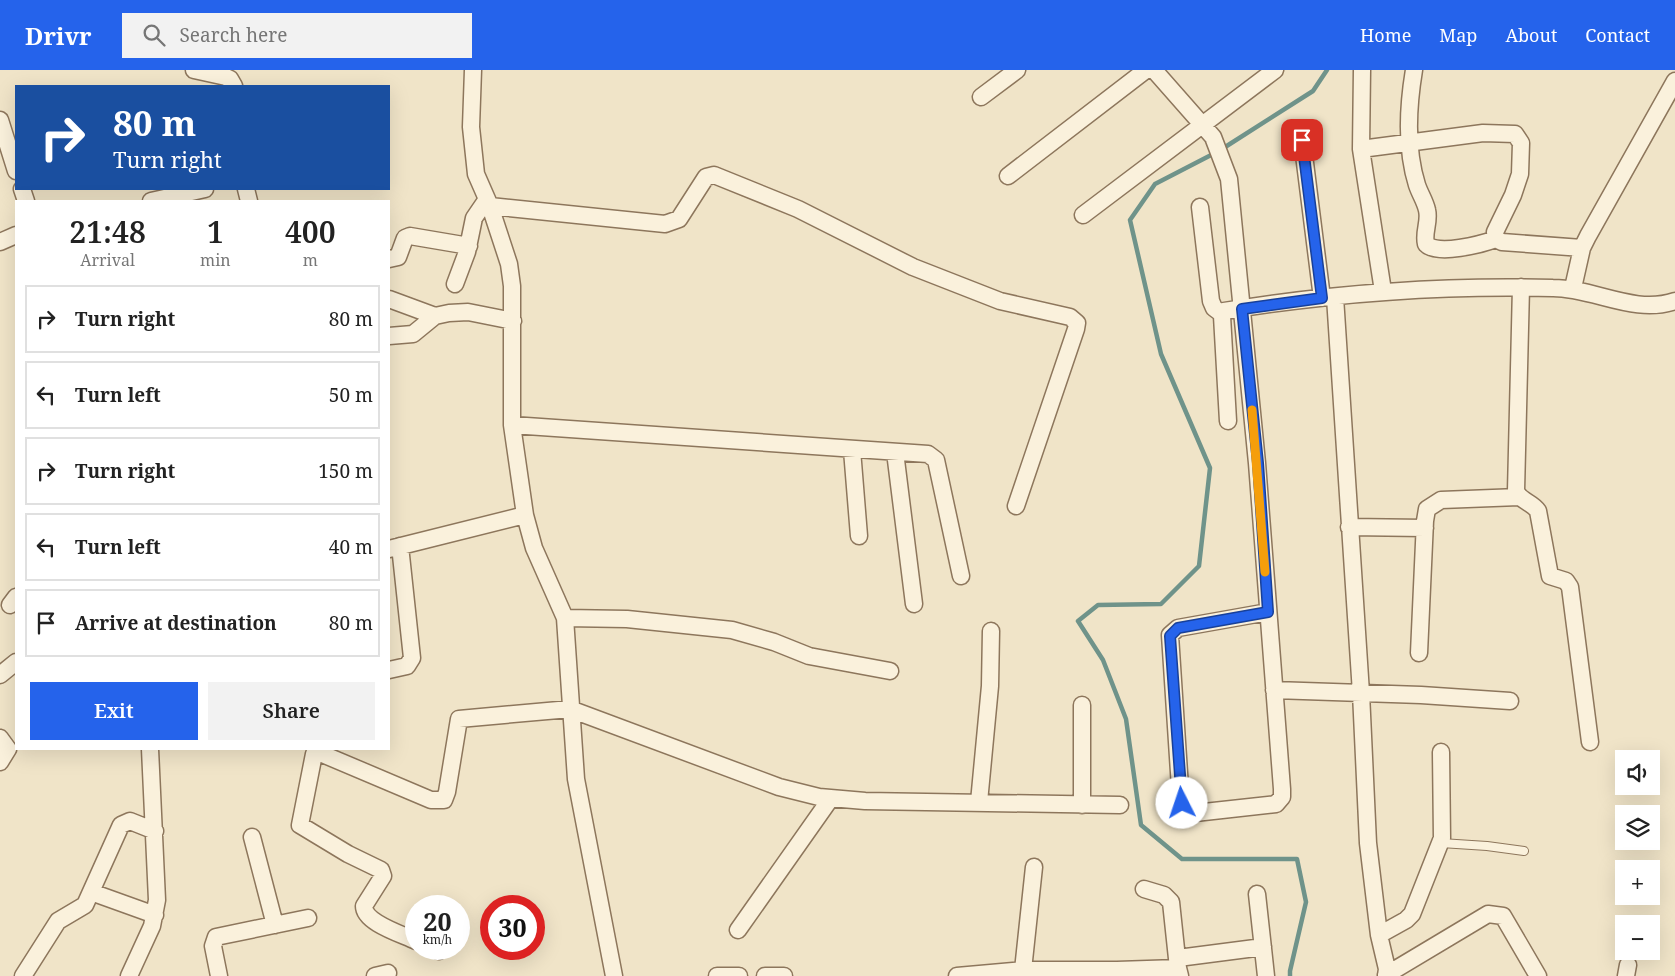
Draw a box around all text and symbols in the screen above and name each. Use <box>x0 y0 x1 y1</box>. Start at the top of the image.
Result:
search box <box>122 13 472 58</box>
text: Drivr <box>25 19 92 52</box>
icon: search <box>140 21 168 49</box>
text: Search here <box>180 22 287 48</box>
text: Home <box>1360 23 1411 47</box>
text: Map <box>1439 23 1477 47</box>
text: About <box>1505 23 1557 47</box>
text: Contact <box>1585 23 1650 47</box>
text: 80 m <box>113 99 196 146</box>
icon: right <box>30 105 95 170</box>
pin <box>1281 119 1323 161</box>
icon: arrive <box>1288 126 1316 154</box>
text: Turn right <box>113 144 222 174</box>
text: 21:48 <box>69 211 146 252</box>
text: 1 <box>207 211 224 252</box>
text: 400 <box>285 211 336 252</box>
text: Arrival <box>80 249 135 271</box>
text: min <box>200 249 231 271</box>
text: m <box>303 249 318 271</box>
icon: right <box>32 305 60 333</box>
text: Turn right <box>75 306 175 332</box>
text: 80 m <box>329 306 373 332</box>
icon: left <box>32 381 60 409</box>
text: Turn left <box>75 382 161 408</box>
text: 50 m <box>329 382 373 408</box>
icon: right <box>32 457 60 485</box>
text: Turn right <box>75 458 175 484</box>
text: 150 m <box>318 458 373 484</box>
icon: left <box>32 533 60 561</box>
text: Turn left <box>75 534 161 560</box>
text: 40 m <box>329 534 373 560</box>
icon: arrive <box>32 609 60 637</box>
text: Arrive at destination <box>75 610 277 636</box>
text: 80 m <box>329 610 373 636</box>
button: Exit <box>30 682 198 740</box>
button: Share <box>208 682 375 740</box>
map controls <box>1615 750 1660 960</box>
button: sound <box>1615 750 1660 795</box>
position arrow <box>1155 776 1207 828</box>
button: layers <box>1615 805 1660 850</box>
button: + <box>1615 860 1660 905</box>
speed limit sign: 30 <box>480 895 545 960</box>
text: 20 <box>423 904 452 938</box>
button: − <box>1615 915 1660 960</box>
text: km/h <box>423 931 452 948</box>

